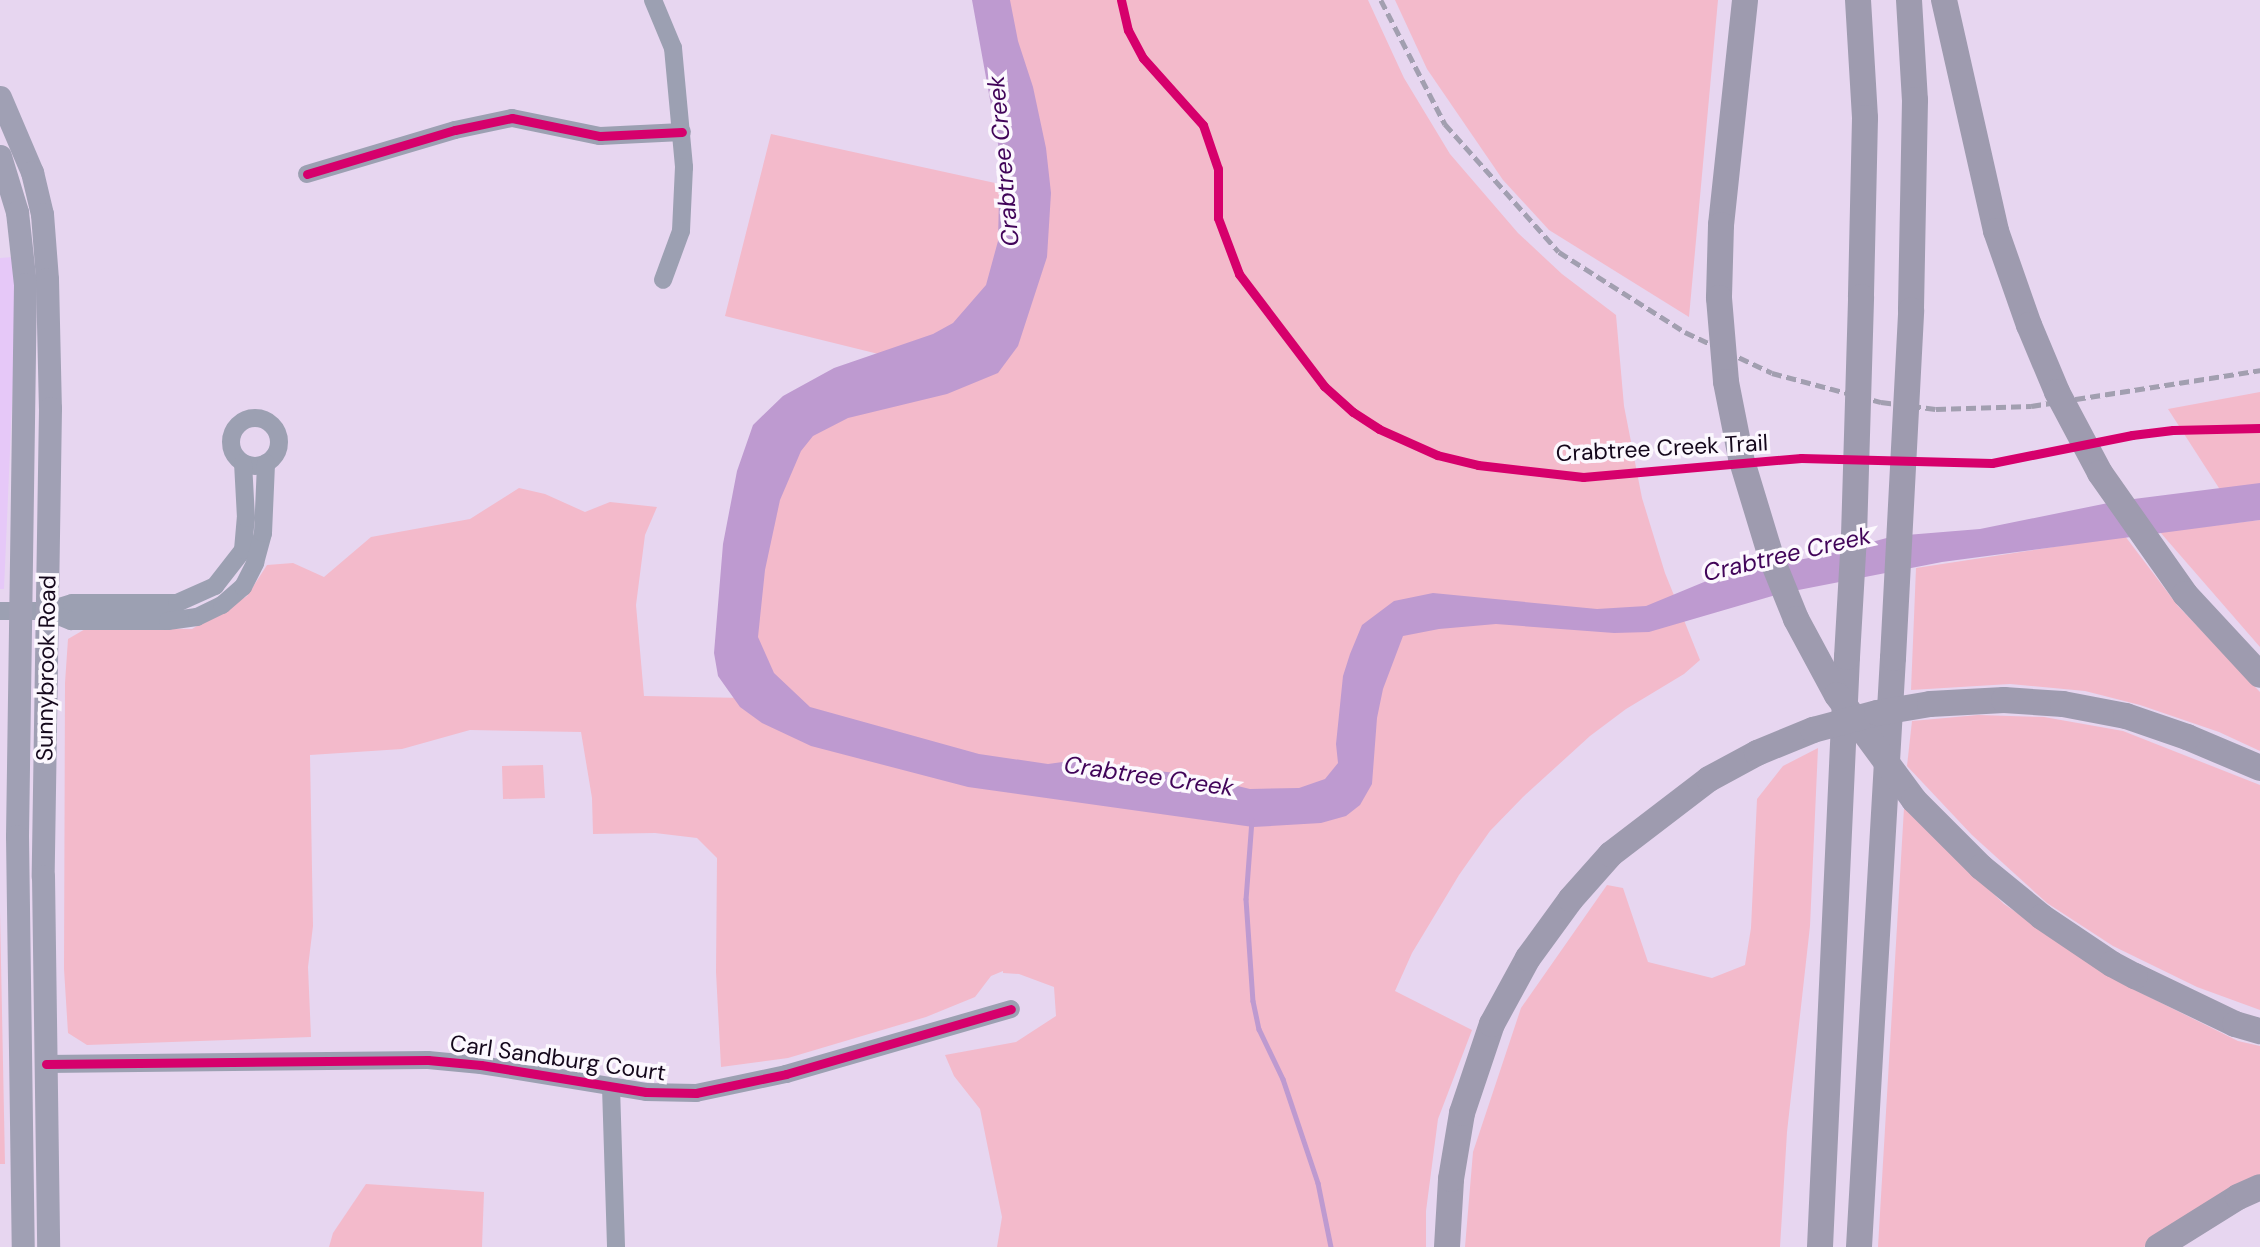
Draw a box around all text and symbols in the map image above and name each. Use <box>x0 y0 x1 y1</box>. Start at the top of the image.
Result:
water label: Crabtree Creek <box>981 74 1025 248</box>
street label: Crabtree Creek Trail <box>1555 429 1769 467</box>
water label: Crabtree Creek <box>1700 521 1874 587</box>
street label: Sunnybrook Road <box>31 575 61 761</box>
water label: Crabtree Creek <box>1062 750 1236 802</box>
street label: Carl Sandburg Court <box>448 1029 668 1087</box>

